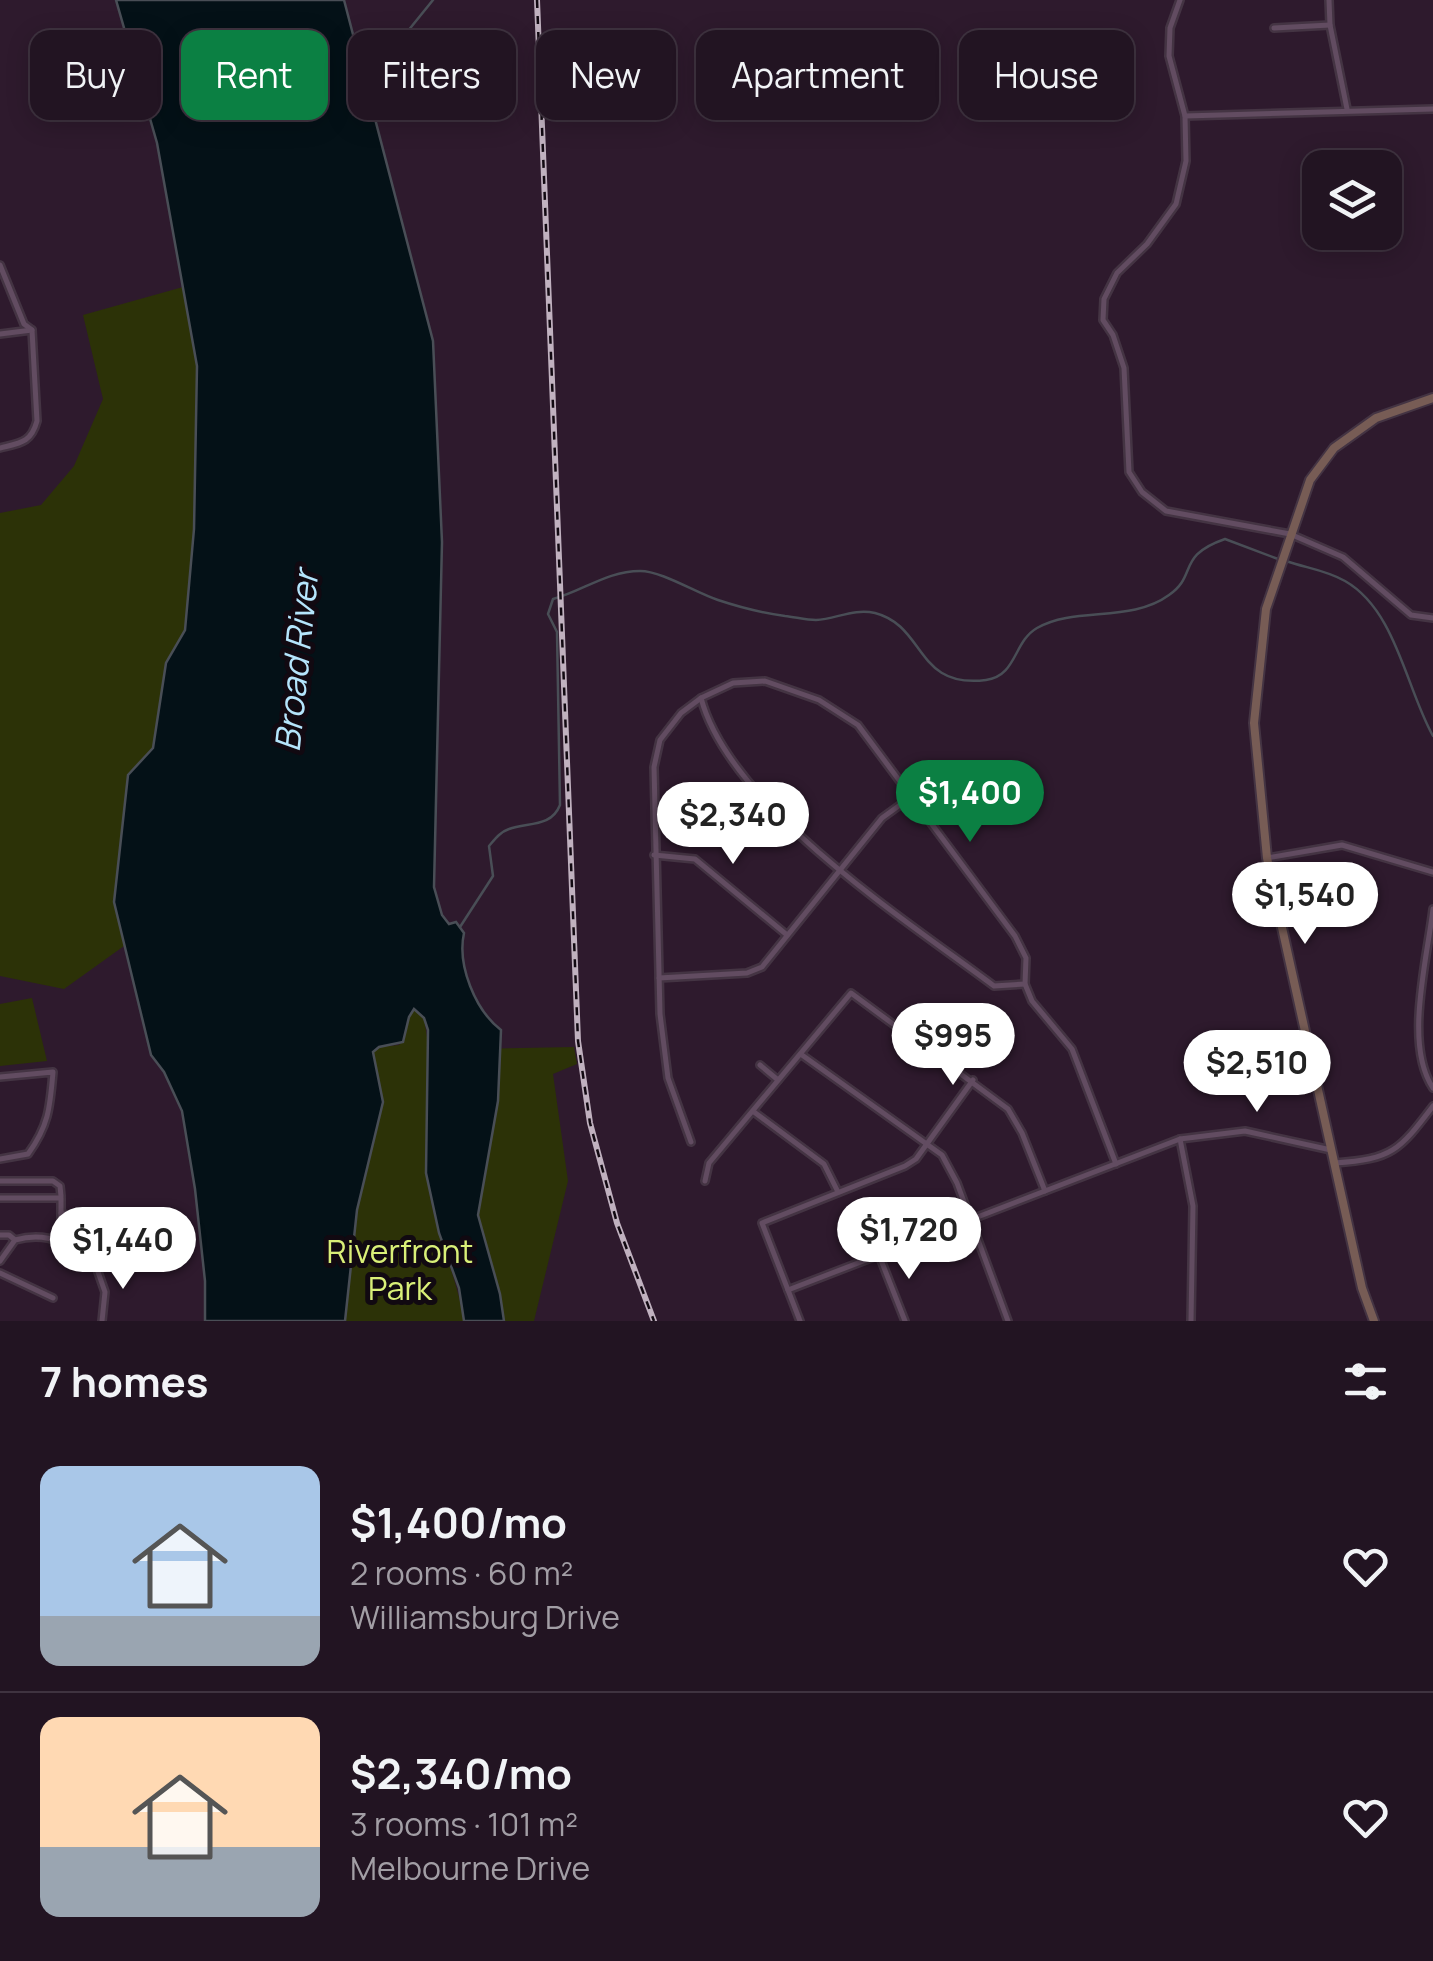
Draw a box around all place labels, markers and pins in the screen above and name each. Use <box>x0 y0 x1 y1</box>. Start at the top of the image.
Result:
pin: $1,400 <box>889 760 1051 845</box>
pin: $2,340 <box>652 782 814 867</box>
pin: $1,540 <box>1224 862 1386 947</box>
pin: $995 <box>894 1003 1012 1088</box>
pin: $2,510 <box>1176 1030 1338 1115</box>
pin: $1,720 <box>828 1197 990 1282</box>
pin: $1,440 <box>42 1207 204 1292</box>

